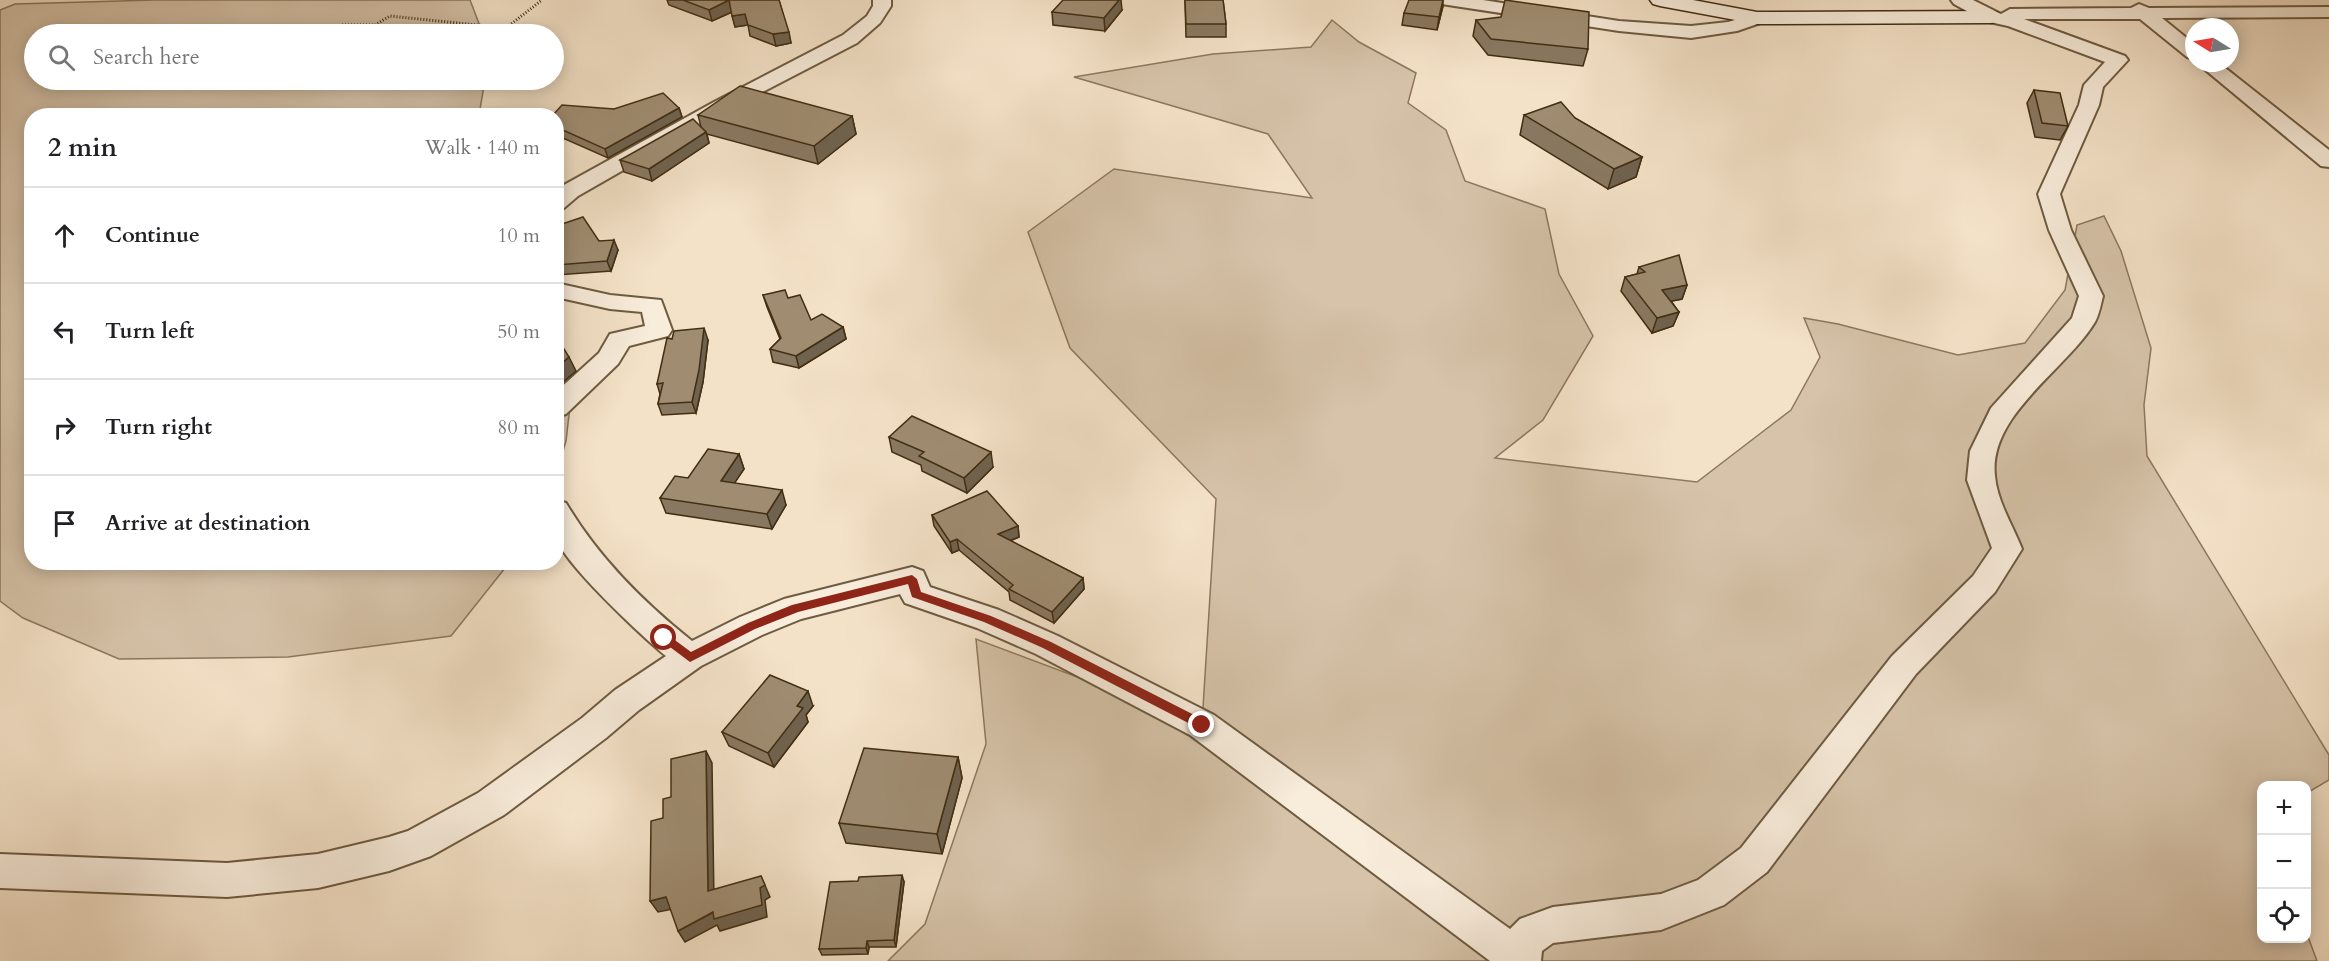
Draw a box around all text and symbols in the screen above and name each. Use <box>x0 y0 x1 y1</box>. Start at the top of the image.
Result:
north arrow <box>2185 18 2239 72</box>
search box <box>24 24 564 90</box>
icon: search <box>45 41 78 74</box>
text: Search here <box>93 42 200 72</box>
text: 2 min <box>48 130 117 165</box>
text: Walk · 140 m <box>425 134 540 161</box>
icon: ahead <box>48 219 81 252</box>
text: Continue <box>105 220 200 250</box>
text: 10 m <box>497 222 540 249</box>
icon: left <box>48 315 81 348</box>
text: Turn left <box>105 316 194 346</box>
text: 50 m <box>497 318 540 345</box>
icon: right <box>48 411 81 444</box>
text: Turn right <box>105 412 212 442</box>
text: 80 m <box>497 414 540 441</box>
icon: arrive <box>48 507 81 540</box>
text: Arrive at destination <box>105 508 310 538</box>
route start <box>650 624 676 650</box>
route end <box>1188 711 1214 737</box>
map controls <box>2257 781 2311 943</box>
button: + <box>2257 781 2311 835</box>
button: − <box>2257 835 2311 889</box>
button: locate <box>2257 889 2311 943</box>

